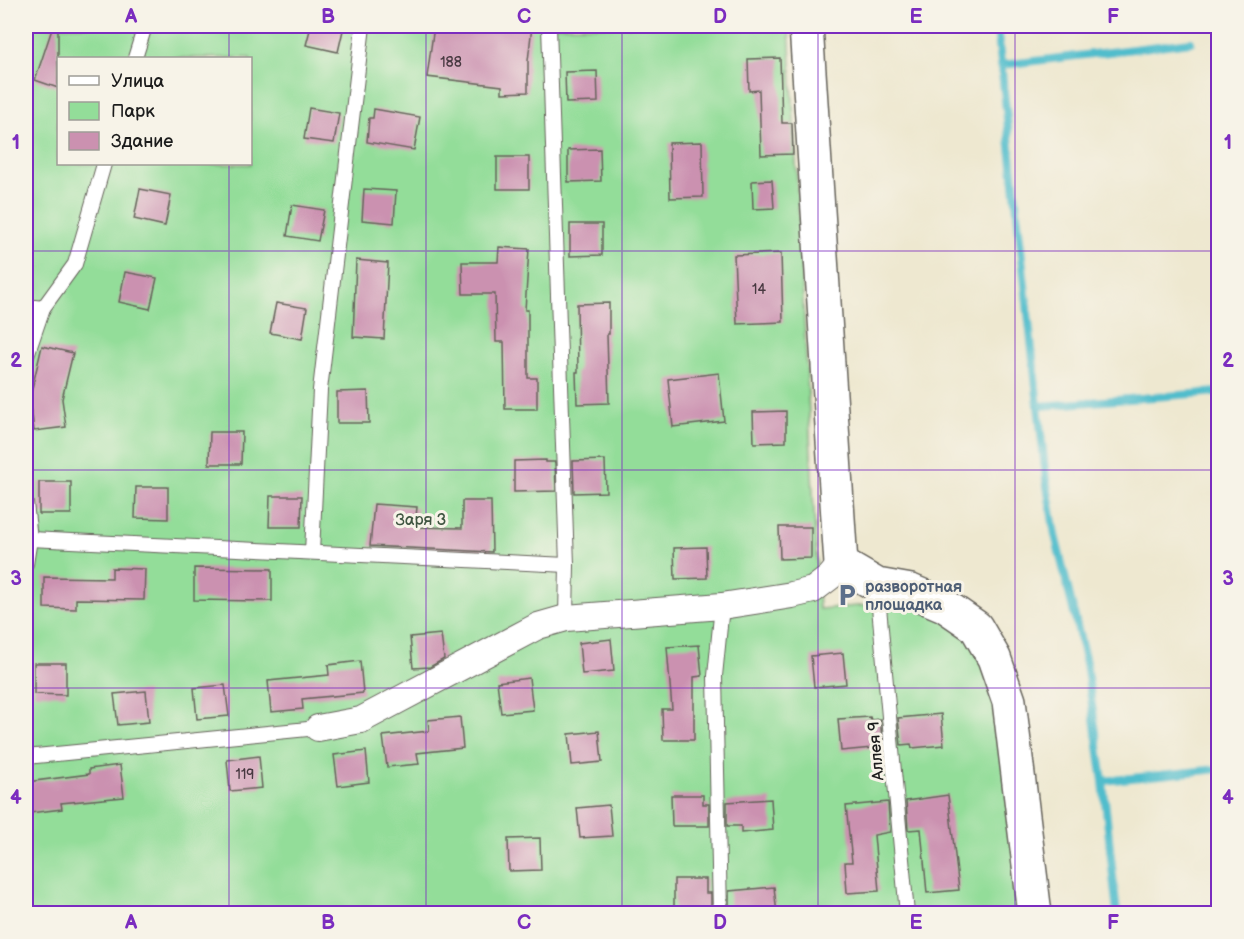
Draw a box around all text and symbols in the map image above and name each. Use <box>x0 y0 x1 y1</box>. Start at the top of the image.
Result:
text: A <box>124 5 138 29</box>
text: B <box>321 5 335 29</box>
text: C <box>517 5 531 29</box>
text: D <box>713 5 727 29</box>
text: E <box>910 5 923 29</box>
text: F <box>1107 5 1119 29</box>
house number: 188 <box>440 54 462 71</box>
legend <box>57 57 252 165</box>
text: Улица <box>111 71 165 92</box>
text: Парк <box>111 101 155 122</box>
text: 1 <box>12 131 20 155</box>
text: Здание <box>111 131 173 152</box>
text: 1 <box>1224 131 1232 155</box>
house number: 14 <box>752 281 766 298</box>
text: 2 <box>10 349 22 373</box>
text: 2 <box>1222 349 1234 373</box>
park label: Заря 3 <box>396 511 447 530</box>
text: 3 <box>10 567 22 591</box>
text: 3 <box>1222 567 1234 591</box>
place label: разворотная площадка <box>865 578 962 615</box>
parking icon: разворотная площадка <box>834 582 860 608</box>
street label: Аллея 9 <box>864 721 889 782</box>
house number: 119 <box>236 766 254 783</box>
text: 4 <box>10 786 22 810</box>
text: 4 <box>1222 786 1234 810</box>
text: A <box>124 911 138 935</box>
text: B <box>321 911 335 935</box>
text: C <box>517 911 531 935</box>
text: D <box>713 911 727 935</box>
text: E <box>910 911 923 935</box>
text: F <box>1107 911 1119 935</box>

